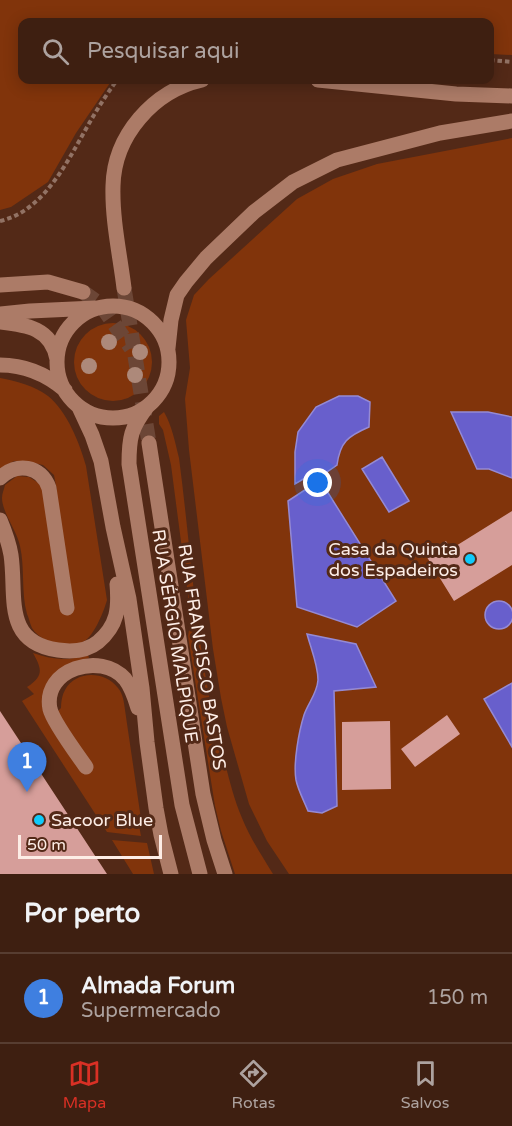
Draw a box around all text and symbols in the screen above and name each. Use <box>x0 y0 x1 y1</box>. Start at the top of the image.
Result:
search box <box>18 18 494 84</box>
icon: search <box>39 35 72 68</box>
text: Pesquisar aqui <box>87 38 239 64</box>
your location <box>303 468 332 497</box>
street label: RUA SÉRGIO MALPIQUE <box>147 528 203 744</box>
place label: Casa da Quinta dos Espadeiros <box>328 538 458 581</box>
street label: RUA FRANCISCO BASTOS <box>173 542 231 772</box>
marker: Casa da Quinta dos Espadeiros <box>463 552 477 566</box>
pin: 1 <box>8 742 46 792</box>
place label: Sacoor Blue <box>51 809 153 831</box>
marker: Sacoor Blue <box>32 813 46 827</box>
scale bar <box>18 832 162 860</box>
text: 50 m <box>27 835 66 855</box>
text: Por perto <box>24 898 140 929</box>
text: Almada Forum <box>81 973 235 999</box>
text: 1 <box>37 986 50 1010</box>
text: 150 m <box>427 986 488 1010</box>
text: Supermercado <box>81 999 221 1023</box>
tab: Mapa <box>63 1057 106 1113</box>
tab: Rotas <box>232 1057 275 1113</box>
tab: Salvos <box>401 1057 449 1113</box>

